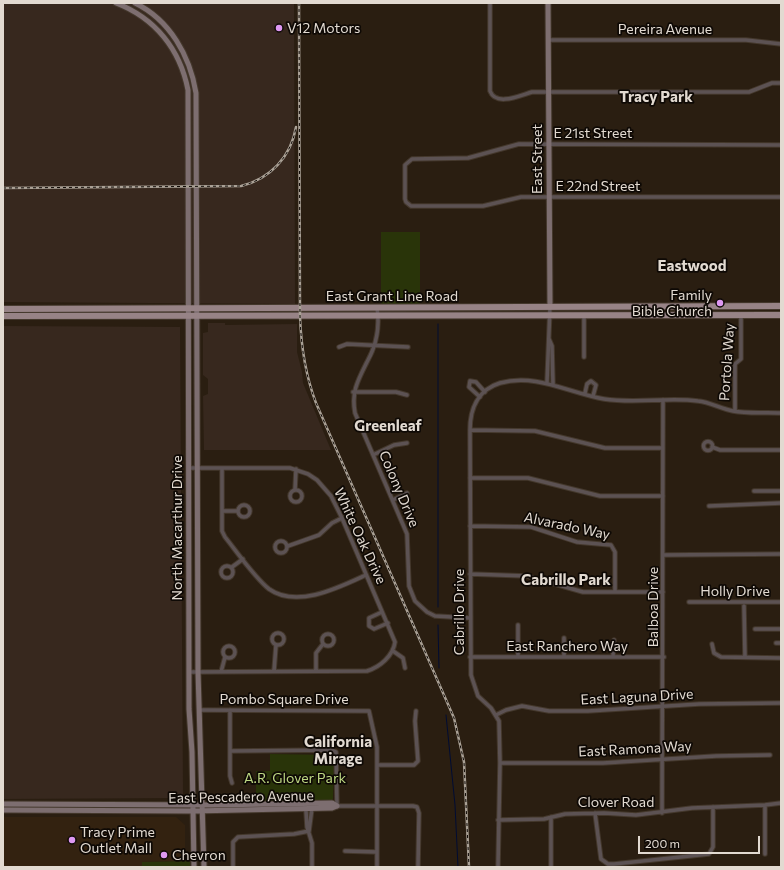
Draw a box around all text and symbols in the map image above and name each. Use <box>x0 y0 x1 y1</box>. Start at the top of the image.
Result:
place label: V12 Motors <box>287 20 360 36</box>
street label: Pereira Avenue <box>618 21 712 37</box>
marker: V12 Motors <box>274 23 284 33</box>
district label: Tracy Park <box>619 88 693 106</box>
street label: East Street <box>529 124 545 194</box>
street label: E 21st Street <box>553 125 633 141</box>
street label: E 22nd Street <box>556 178 640 194</box>
district label: Eastwood <box>658 257 726 275</box>
place label: Family Bible Church <box>632 287 712 320</box>
street label: East Grant Line Road <box>326 288 458 304</box>
marker: Family Bible Church <box>715 298 725 308</box>
street label: Portola Way <box>716 323 738 401</box>
district label: Greenleaf <box>354 417 422 435</box>
street label: Colony Drive <box>375 448 423 530</box>
street label: North Macarthur Drive <box>169 455 185 601</box>
street label: White Oak Drive <box>330 485 390 587</box>
street label: Alvarado Way <box>522 509 612 543</box>
street label: Balboa Drive <box>645 567 661 647</box>
street label: Cabrillo Drive <box>451 569 467 655</box>
district label: Cabrillo Park <box>521 571 611 589</box>
street label: Holly Drive <box>700 583 770 599</box>
street label: East Ranchero Way <box>506 638 628 654</box>
street label: East Laguna Drive <box>580 686 694 708</box>
street label: Pombo Square Drive <box>219 691 349 707</box>
district label: California Mirage <box>304 733 372 768</box>
street label: East Ramona Way <box>578 738 692 760</box>
park label: A.R. Glover Park <box>244 770 346 786</box>
street label: East Pescadero Avenue <box>168 787 314 807</box>
street label: Clover Road <box>578 794 654 810</box>
place label: Tracy Prime Outlet Mall <box>80 824 155 856</box>
scale bar <box>640 828 762 854</box>
marker: Tracy Prime Outlet Mall <box>67 835 77 845</box>
text: 200 m <box>645 836 680 850</box>
place label: Chevron <box>172 847 226 863</box>
marker: Chevron <box>159 850 169 860</box>

